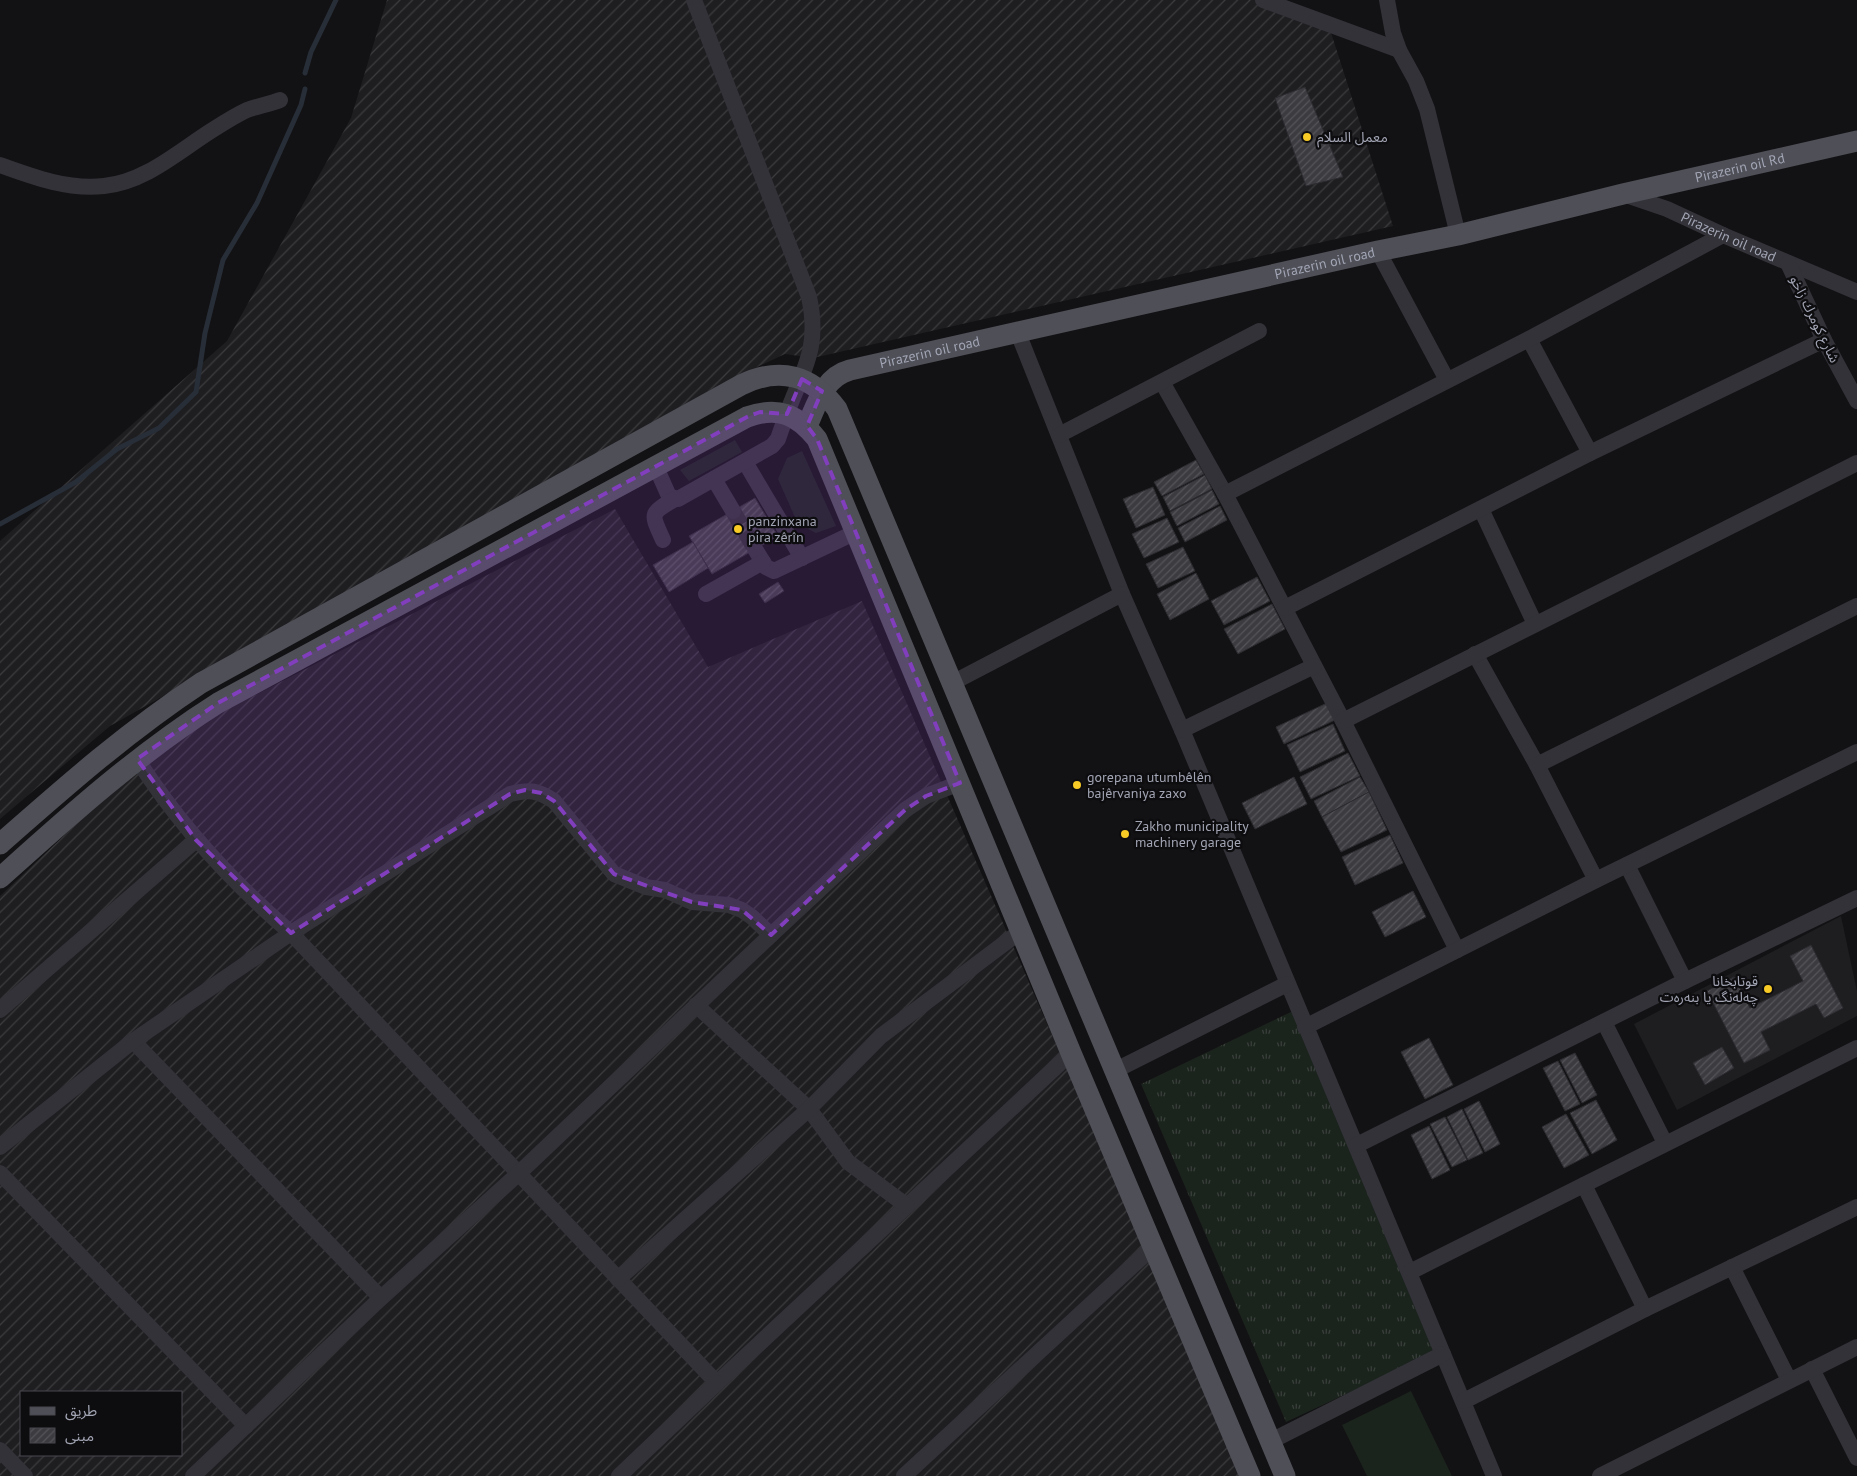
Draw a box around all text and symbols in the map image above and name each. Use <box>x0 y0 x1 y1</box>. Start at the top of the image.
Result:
place label: معمل السلام <box>1317 128 1388 148</box>
marker: معمل السلام <box>1301 131 1313 143</box>
street label: Pirazerin oil Rd <box>1693 149 1786 186</box>
street label: Pirazerin oil road <box>1678 208 1779 266</box>
street label: Pirazerin oil road <box>1273 243 1377 283</box>
street label: شارع كومرك زاخو <box>1784 272 1844 367</box>
street label: Pirazerin oil road <box>878 332 982 372</box>
place label: panzinxana pira zêrîn <box>748 512 817 546</box>
marker: panzinxana pira zêrîn <box>732 523 744 535</box>
place label: gorepana utumbêlên bajêrvaniya zaxo <box>1087 768 1212 802</box>
marker: gorepana utumbêlên bajêrvaniya zaxo <box>1071 779 1083 791</box>
place label: Zakho municipality machinery garage <box>1135 817 1249 851</box>
marker: Zakho municipality machinery garage <box>1119 828 1131 840</box>
place label: قوتابخانا چەلەنگ یا بنەرەت <box>1660 972 1758 1007</box>
marker: قوتابخانا چەلەنگ یا بنەرەت <box>1762 983 1774 995</box>
legend <box>20 1391 182 1456</box>
text: طريق <box>65 1401 97 1421</box>
text: مبنى <box>65 1426 94 1445</box>

